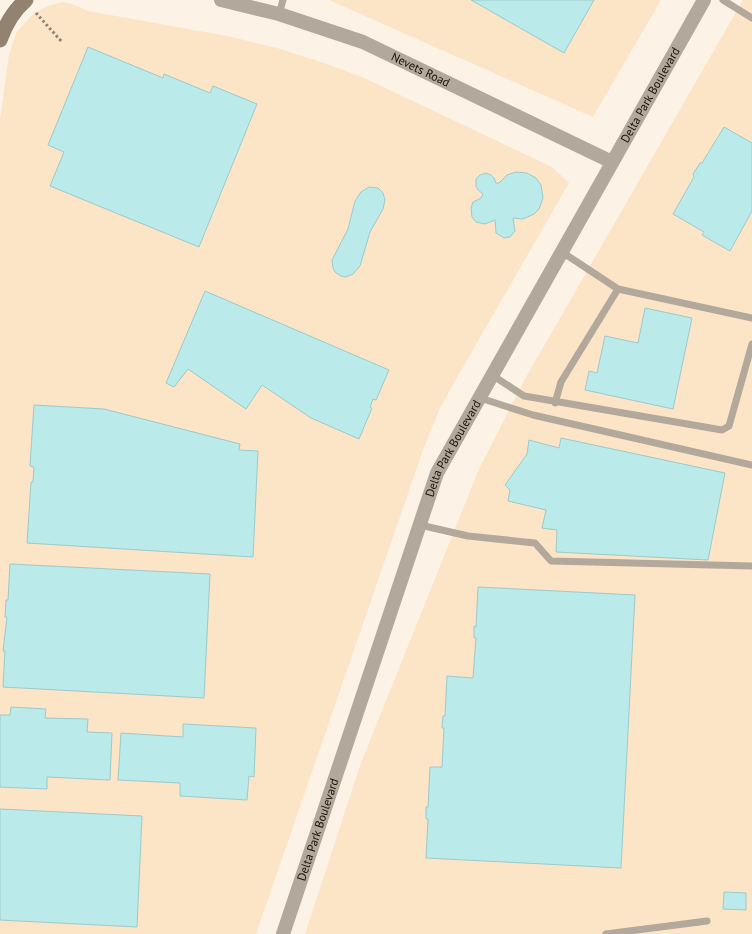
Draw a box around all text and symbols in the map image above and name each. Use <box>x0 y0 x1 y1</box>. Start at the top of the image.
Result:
street label: Delta Park Boulevard <box>617 44 683 145</box>
street label: Nevets Road <box>389 49 453 90</box>
street label: Delta Park Boulevard <box>422 397 484 499</box>
street label: Delta Park Boulevard <box>293 776 341 883</box>

